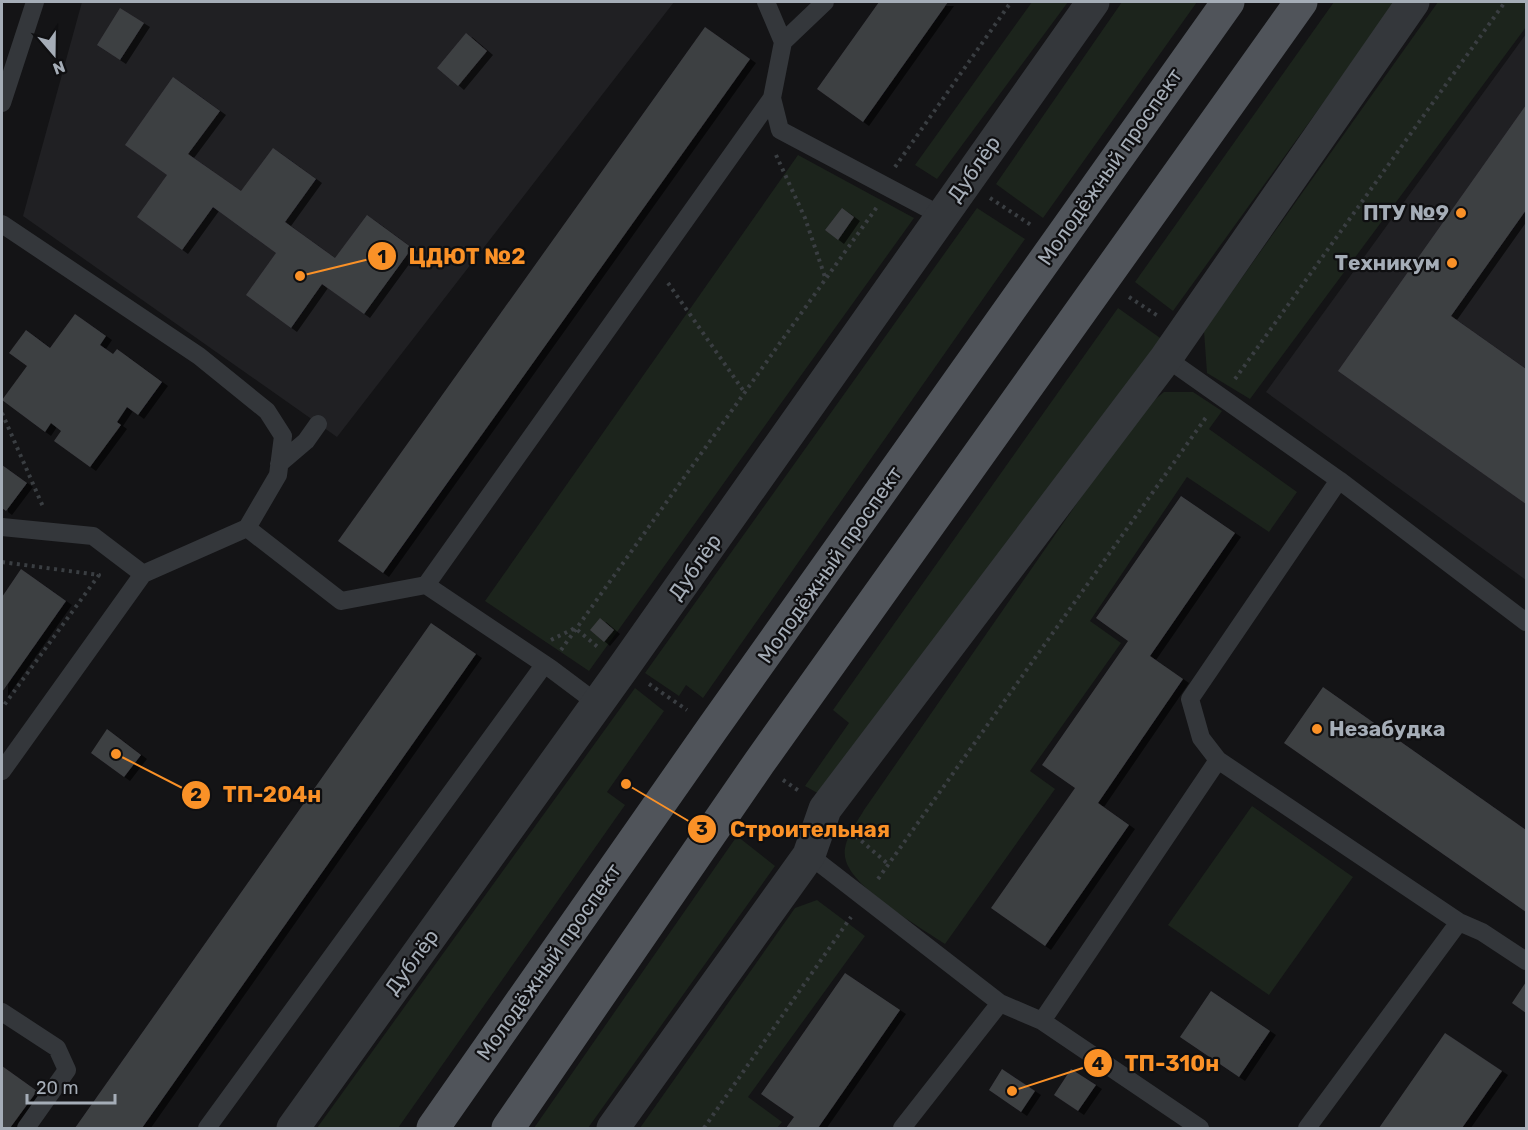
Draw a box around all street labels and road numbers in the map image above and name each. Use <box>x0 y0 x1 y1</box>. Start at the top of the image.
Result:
street label: Молодёжный проспект <box>1032 63 1187 270</box>
street label: Дублёр <box>942 131 1005 207</box>
street label: Молодёжный проспект <box>752 461 907 668</box>
street label: Дублёр <box>663 529 726 605</box>
street label: Молодёжный проспект <box>471 858 626 1065</box>
street label: Дублёр <box>379 924 444 999</box>

